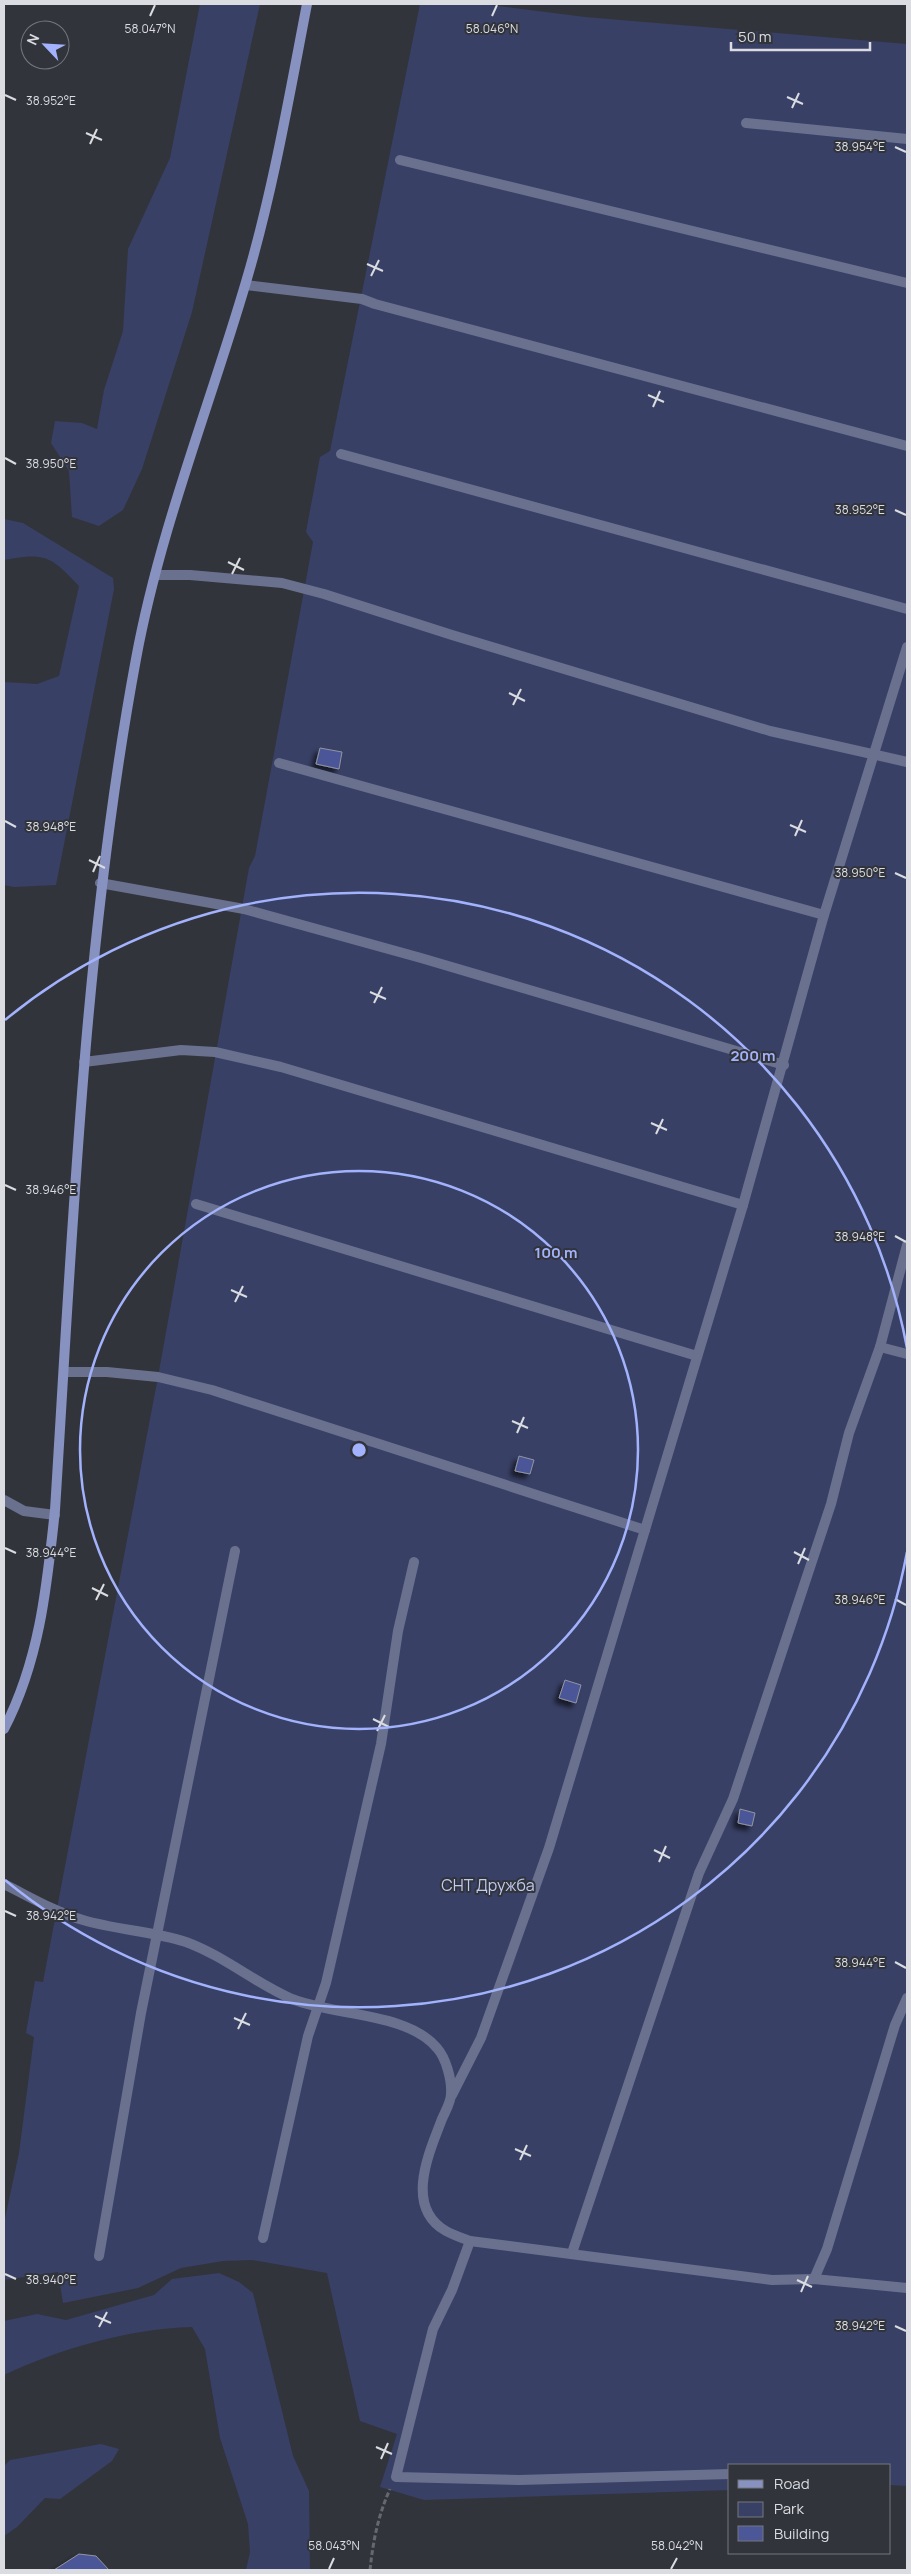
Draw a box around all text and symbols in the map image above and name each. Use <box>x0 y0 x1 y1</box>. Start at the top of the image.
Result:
north arrow <box>20 20 70 70</box>
text: 58.047°N <box>125 20 175 37</box>
text: 58.046°N <box>466 20 518 37</box>
scale bar <box>731 20 870 52</box>
text: 50 m <box>738 26 772 47</box>
text: N <box>22 31 44 48</box>
text: 38.952°E <box>26 92 76 109</box>
text: 38.954°E <box>835 138 885 155</box>
text: 38.950°E <box>26 455 76 472</box>
text: 38.952°E <box>835 501 885 518</box>
text: 38.948°E <box>26 818 76 835</box>
text: 38.950°E <box>835 864 885 881</box>
text: 200 m <box>730 1045 776 1066</box>
text: 38.946°E <box>26 1181 77 1198</box>
text: 38.948°E <box>835 1228 885 1245</box>
text: 100 m <box>535 1242 577 1263</box>
centre of rings <box>350 1441 368 1459</box>
text: 38.944°E <box>26 1544 76 1561</box>
text: 38.946°E <box>835 1591 886 1608</box>
park label: СНТ Дружба <box>441 1874 535 1896</box>
text: 38.942°E <box>26 1907 76 1924</box>
text: 38.944°E <box>835 1954 885 1971</box>
text: 38.940°E <box>26 2271 77 2288</box>
text: 38.942°E <box>835 2317 885 2334</box>
legend <box>728 2464 891 2554</box>
text: Road <box>774 2473 810 2494</box>
text: Park <box>774 2498 804 2519</box>
text: Building <box>774 2523 829 2544</box>
text: 58.043°N <box>308 2537 360 2554</box>
text: 58.042°N <box>651 2537 703 2554</box>

